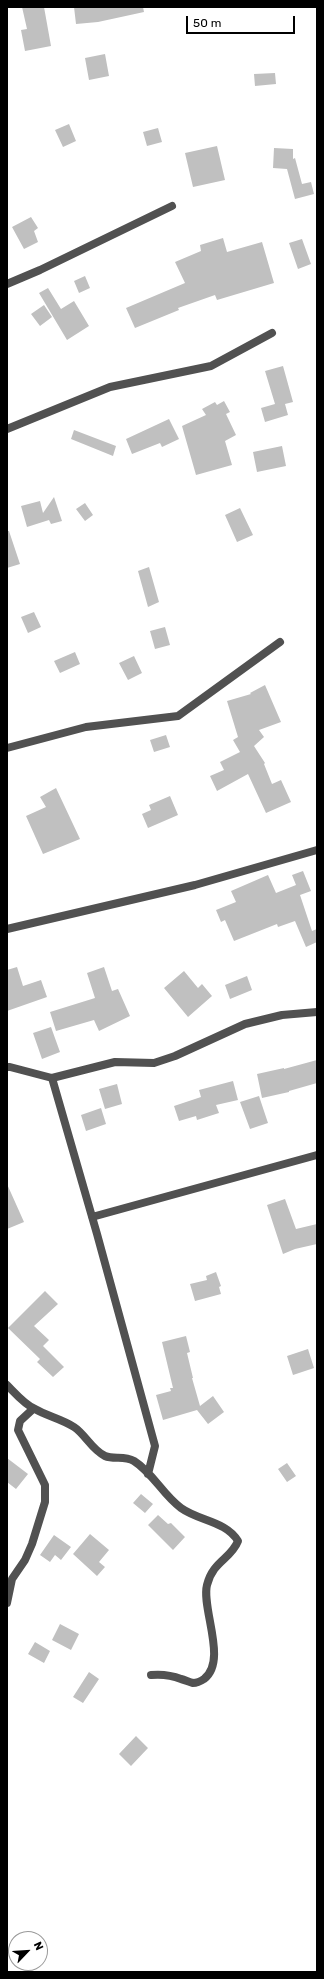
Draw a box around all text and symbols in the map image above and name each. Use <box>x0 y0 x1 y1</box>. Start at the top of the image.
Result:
scale bar <box>188 8 297 34</box>
text: 50 m <box>193 16 221 30</box>
north arrow <box>8 1931 48 1971</box>
text: N <box>31 1940 46 1952</box>

